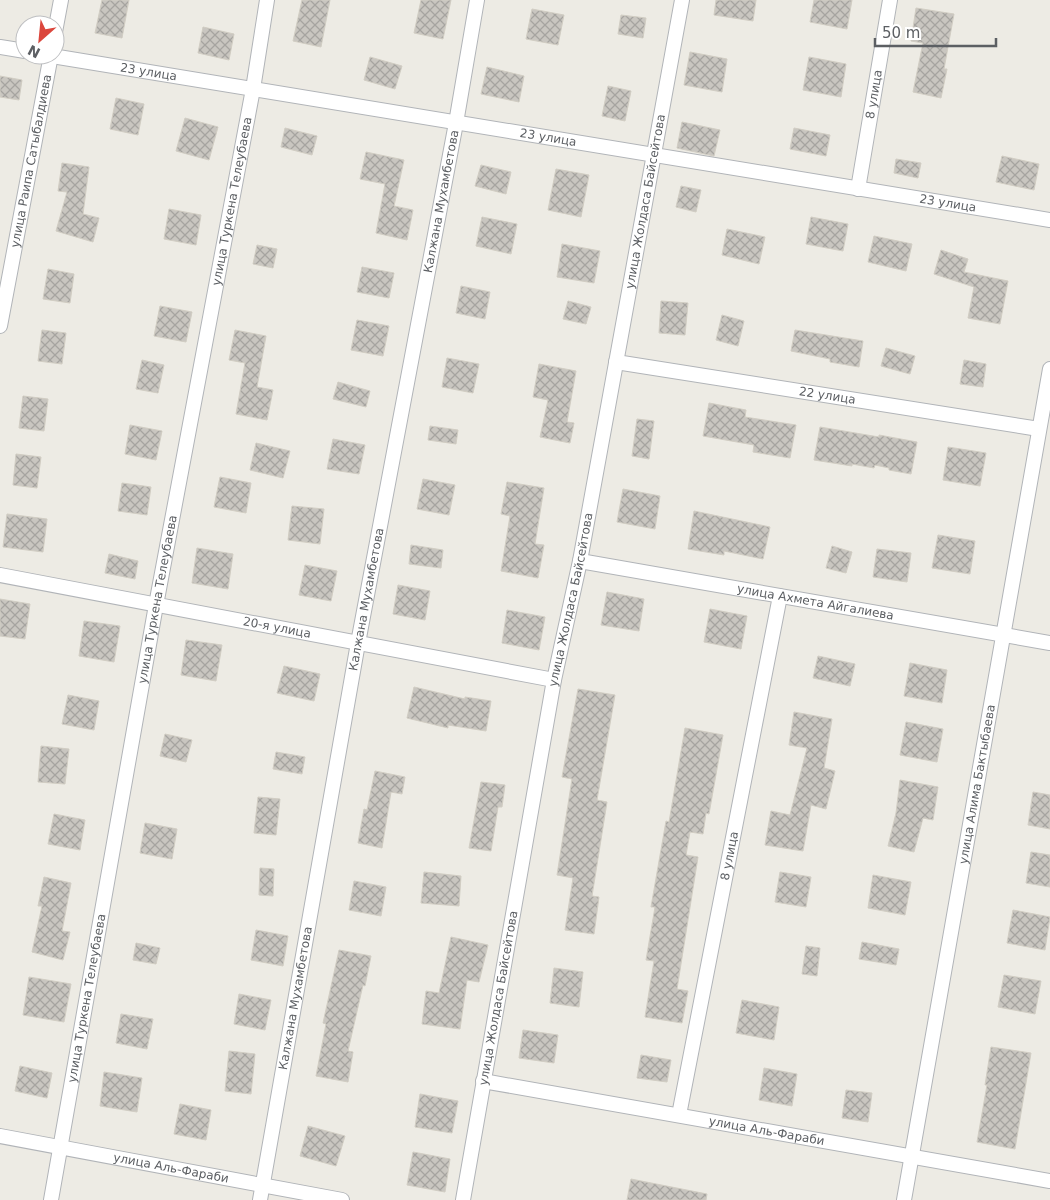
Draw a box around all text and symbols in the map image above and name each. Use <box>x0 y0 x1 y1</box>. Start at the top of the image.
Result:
north arrow <box>15 15 65 65</box>
scale bar <box>875 15 996 47</box>
text: 50 m <box>882 24 920 42</box>
text: N <box>25 42 43 61</box>
street label: 23 улица <box>119 60 178 83</box>
street label: 8 улица <box>863 69 885 120</box>
street label: улица Раипа Сатыбалдиева <box>8 73 54 249</box>
street label: улица Жолдаса Байсейтова <box>623 113 668 290</box>
street label: улица Туркена Телеубаева <box>209 116 255 287</box>
street label: 23 улица <box>519 126 578 149</box>
street label: Калжана Мухамбетова <box>421 129 462 274</box>
street label: 23 улица <box>919 192 977 215</box>
street label: 22 улица <box>798 384 857 407</box>
street label: улица Жолдаса Байсейтова <box>546 512 596 688</box>
street label: улица Туркена Телеубаева <box>135 514 180 685</box>
street label: Калжана Мухамбетова <box>346 527 387 672</box>
street label: улица Ахмета Айгалиева <box>736 582 895 623</box>
street label: 20-я улица <box>242 614 312 641</box>
street label: улица Алима Бактыбаева <box>956 703 998 865</box>
street label: 8 улица <box>718 830 741 882</box>
street label: улица Жолдаса Байсейтова <box>476 910 521 1087</box>
street label: улица Туркена Телеубаева <box>65 913 108 1084</box>
street label: Калжана Мухамбетова <box>276 925 315 1071</box>
street label: улица Аль-Фараби <box>708 1114 826 1148</box>
street label: улица Аль-Фараби <box>112 1150 230 1186</box>

